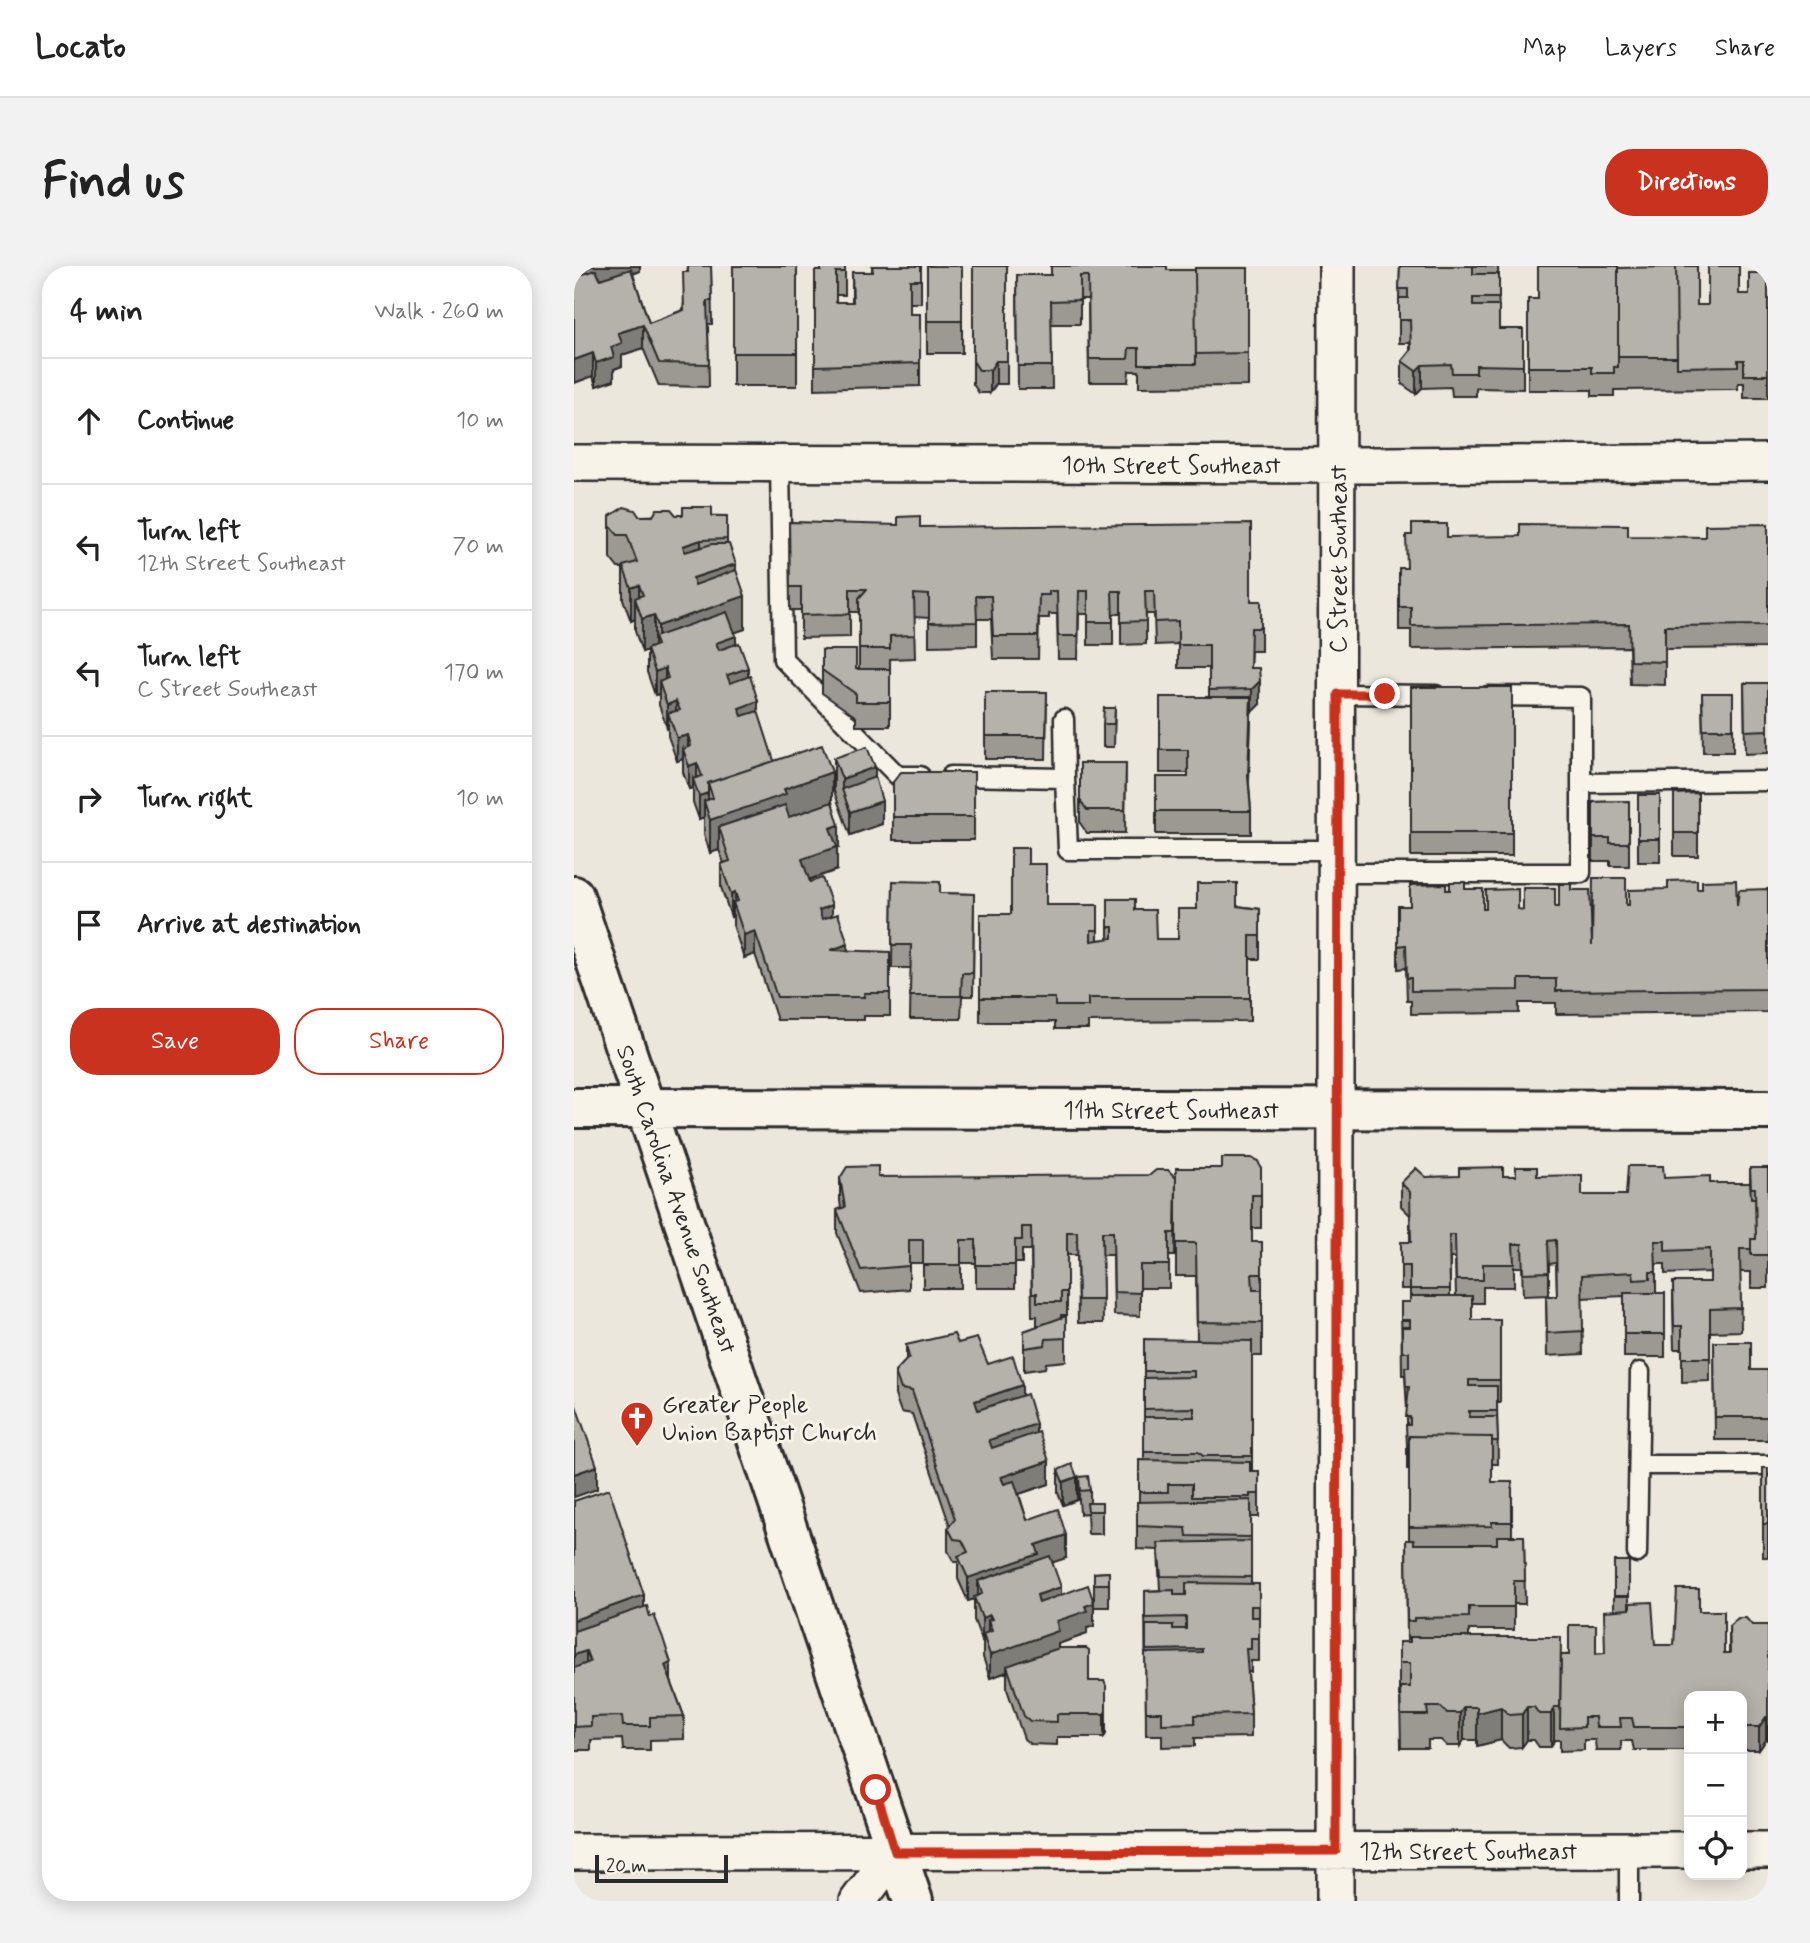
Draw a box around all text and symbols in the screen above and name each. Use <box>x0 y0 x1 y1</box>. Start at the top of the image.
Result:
text: Locato <box>35 26 126 70</box>
text: Map <box>1523 33 1567 64</box>
text: Layers <box>1605 33 1677 64</box>
text: Share <box>1715 33 1775 64</box>
button: Directions <box>1605 149 1768 216</box>
text: Find us <box>42 150 185 215</box>
text: 4 min <box>70 292 143 331</box>
text: Walk · 260 m <box>374 297 504 327</box>
icon: ahead <box>70 402 108 440</box>
text: Continue <box>137 404 234 438</box>
text: 10 m <box>456 406 504 436</box>
street label: 10th Street Southeast <box>1061 451 1281 482</box>
street label: C Street Southeast <box>1324 464 1355 653</box>
text: Turn left <box>137 515 241 549</box>
icon: left <box>70 528 108 566</box>
text: 70 m <box>452 532 504 562</box>
text: 12th Street Southeast <box>137 549 346 579</box>
text: Turn left <box>137 641 241 675</box>
icon: left <box>70 654 108 692</box>
text: 170 m <box>444 658 504 688</box>
text: C Street Southeast <box>137 675 318 705</box>
route end <box>1369 678 1400 709</box>
icon: right <box>70 780 108 818</box>
text: Turn right <box>137 782 253 816</box>
text: 10 m <box>456 784 504 814</box>
icon: arrive <box>70 906 108 944</box>
text: Arrive at destination <box>137 908 361 942</box>
button: Save <box>70 1008 280 1075</box>
button: Share <box>294 1008 504 1075</box>
street label: South Carolina Avenue Southeast <box>608 1041 743 1358</box>
street label: 11th Street Southeast <box>1063 1096 1279 1127</box>
place label: Greater People Union Baptist Church <box>662 1390 877 1449</box>
church icon: Greater People Union Baptist Church <box>618 1399 656 1448</box>
map controls <box>1684 1691 1747 1880</box>
button: + <box>1684 1691 1747 1754</box>
button: − <box>1684 1754 1747 1817</box>
route start <box>860 1774 891 1805</box>
button: locate <box>1684 1817 1747 1880</box>
street label: 12th Street Southeast <box>1359 1837 1577 1868</box>
scale bar <box>595 1852 728 1884</box>
text: 20 m <box>606 1854 646 1879</box>

